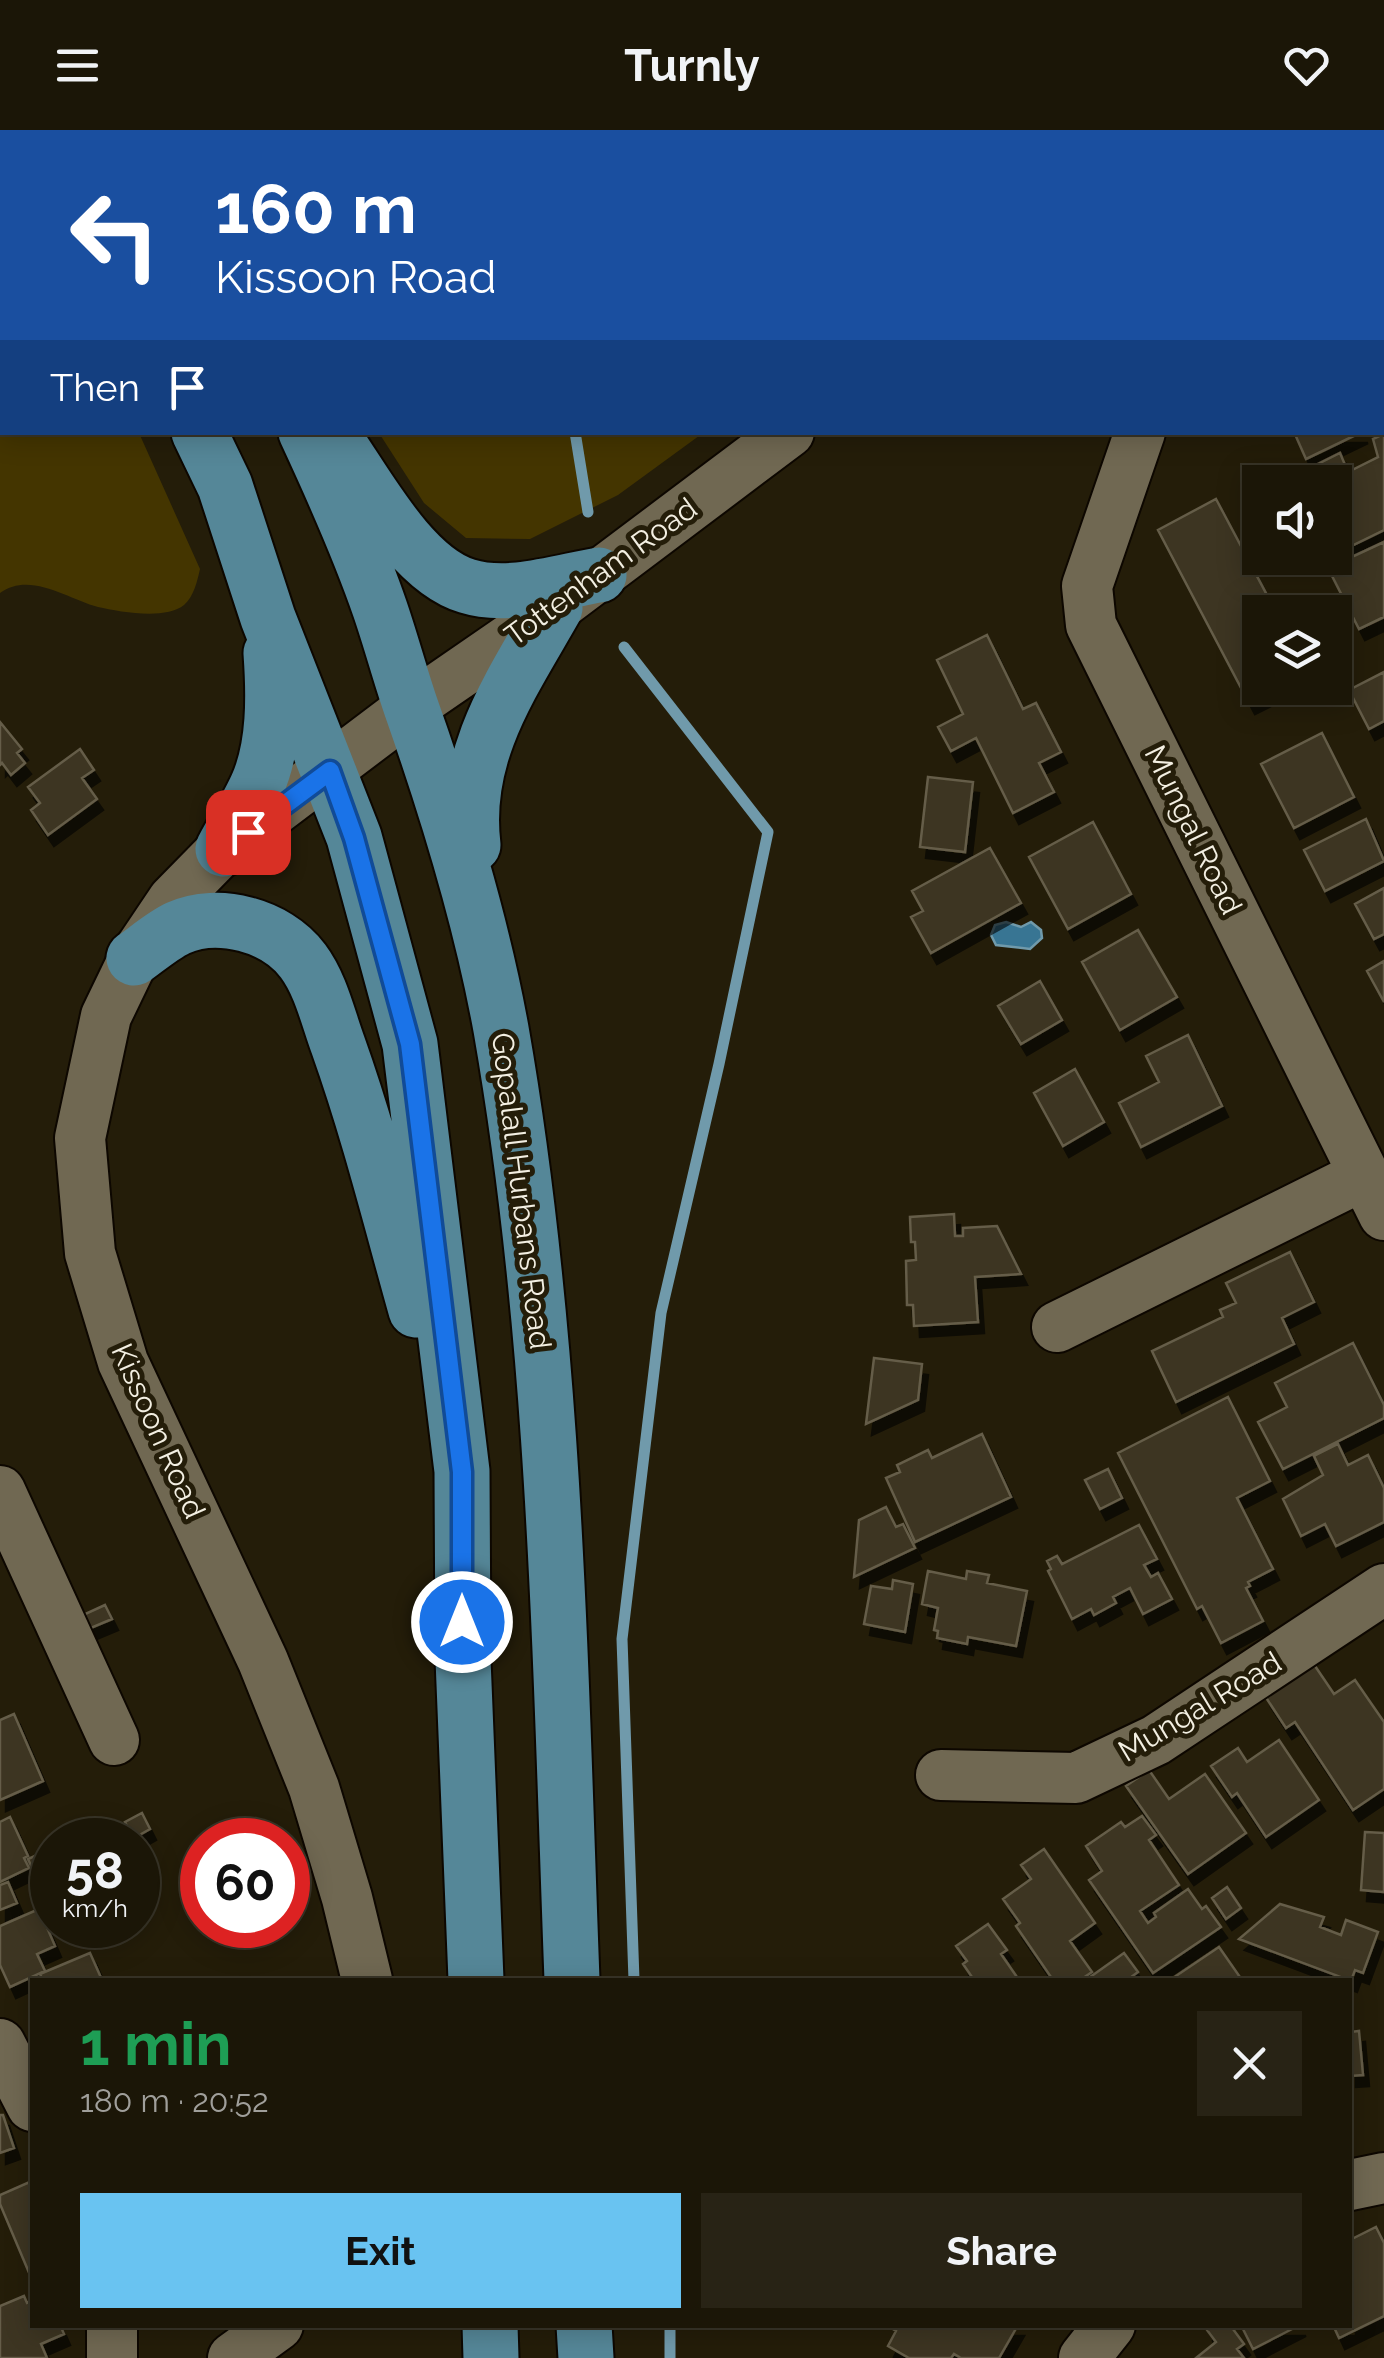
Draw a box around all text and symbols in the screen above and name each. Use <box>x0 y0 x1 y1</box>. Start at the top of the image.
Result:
icon: menu <box>50 38 105 93</box>
icon: heart <box>1279 38 1334 93</box>
text: Turnly <box>624 39 760 92</box>
text: 160 m <box>215 167 417 249</box>
icon: left <box>50 170 180 300</box>
text: Kissoon Road <box>215 251 496 304</box>
icon: arrive <box>160 360 215 415</box>
text: Then <box>50 365 140 410</box>
map controls <box>1242 465 1352 705</box>
button: sound <box>1242 465 1352 575</box>
street label: Tottenham Road <box>498 490 703 653</box>
button: layers <box>1242 595 1352 705</box>
street label: Mungal Road <box>1138 740 1249 920</box>
pin <box>206 790 291 875</box>
icon: arrive <box>221 805 276 860</box>
street label: Gopalall Hurbans Road <box>485 1031 558 1351</box>
street label: Kissoon Road <box>104 1338 213 1524</box>
position arrow <box>410 1570 514 1674</box>
street label: Mungal Road <box>1112 1644 1287 1769</box>
speed limit sign: 60 <box>180 1818 310 1948</box>
text: 58 <box>66 1841 124 1900</box>
text: km/h <box>62 1893 128 1923</box>
text: 1 min <box>80 2009 231 2079</box>
button: close <box>1197 2011 1302 2116</box>
text: 180 m · 20:52 <box>80 2082 269 2119</box>
button: Exit <box>80 2193 681 2308</box>
button: Share <box>701 2193 1302 2308</box>

